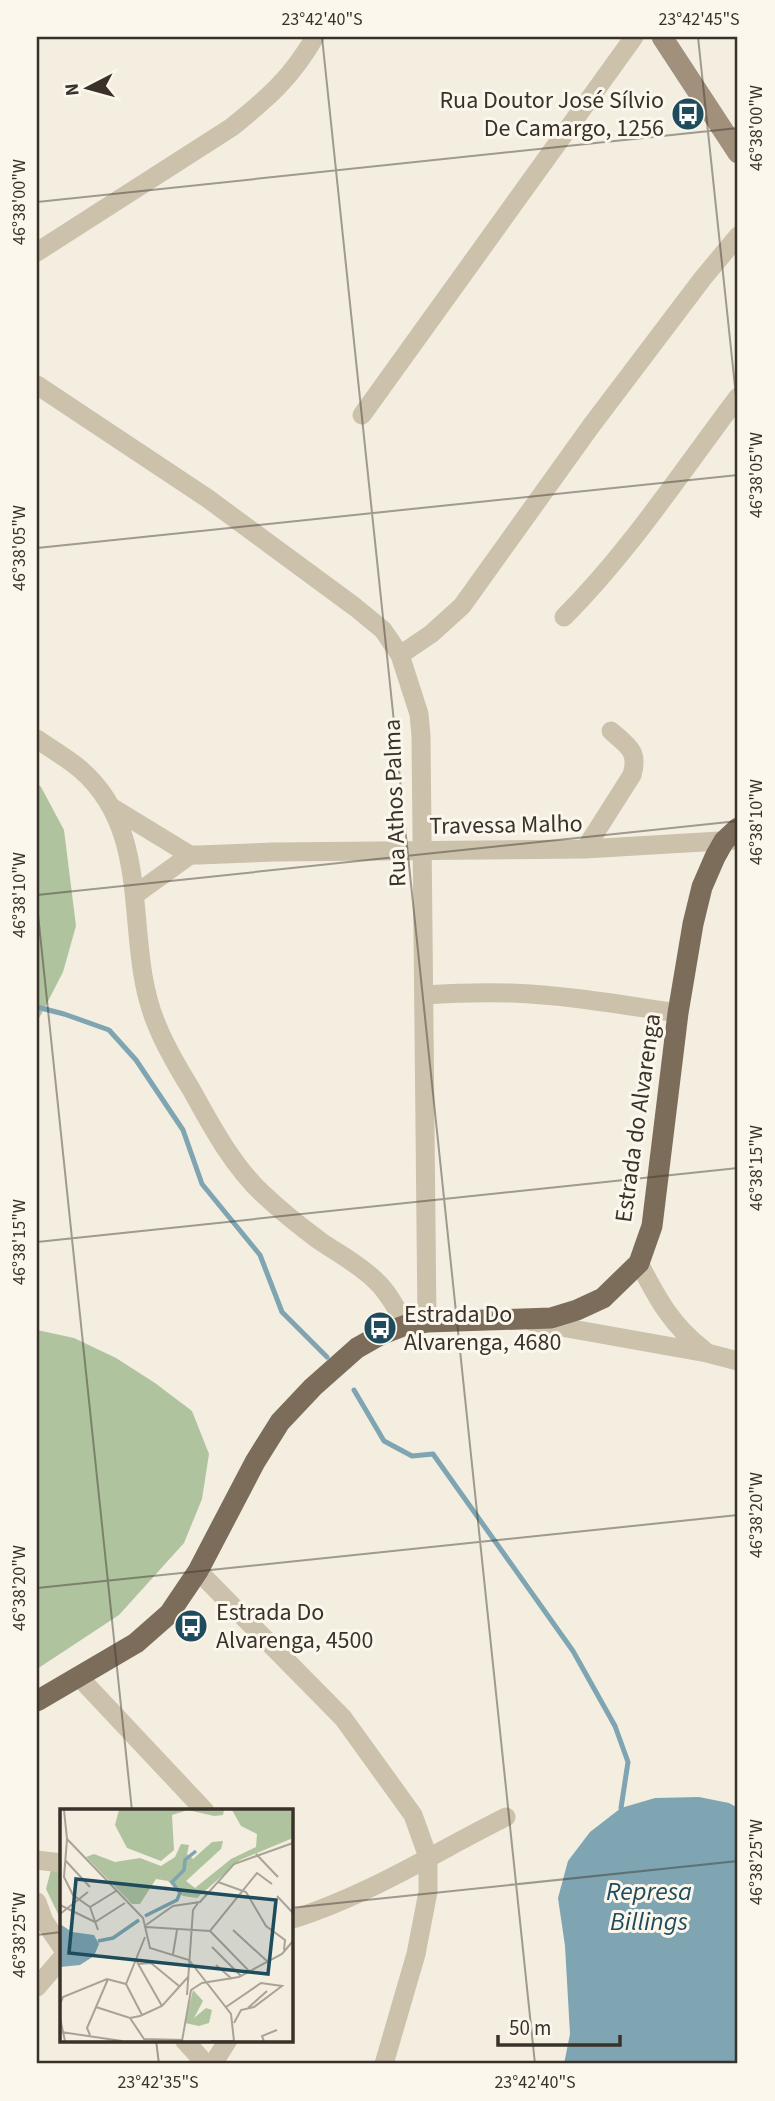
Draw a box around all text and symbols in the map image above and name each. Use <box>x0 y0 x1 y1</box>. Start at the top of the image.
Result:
text: 23°42'40"S <box>281 7 363 32</box>
text: 23°42'45"S <box>658 7 740 32</box>
north arrow <box>52 52 122 122</box>
text: N <box>58 82 87 97</box>
place label: Rua Doutor José Sílvio De Camargo, 1256 <box>439 83 664 146</box>
text: 46°38'00"W <box>744 85 769 171</box>
bus stop icon: Rua Doutor José Sílvio De Camargo, 1256 <box>669 95 707 133</box>
text: 46°38'00"W <box>7 159 32 245</box>
text: 46°38'05"W <box>744 432 769 518</box>
text: 46°38'05"W <box>7 505 32 591</box>
street label: Rua Athos Palma <box>375 718 415 888</box>
text: 46°38'10"W <box>744 779 769 865</box>
street label: Travessa Malho <box>429 806 583 844</box>
text: 46°38'10"W <box>7 852 32 938</box>
street label: Estrada do Alvarenga <box>606 1011 670 1225</box>
text: 46°38'15"W <box>744 1125 769 1211</box>
text: 46°38'15"W <box>7 1199 32 1285</box>
place label: Estrada Do Alvarenga, 4680 <box>404 1297 561 1360</box>
bus stop icon: Estrada Do Alvarenga, 4680 <box>361 1309 399 1347</box>
text: 46°38'20"W <box>744 1472 769 1558</box>
text: 46°38'20"W <box>7 1545 32 1631</box>
place label: Estrada Do Alvarenga, 4500 <box>216 1595 373 1658</box>
bus stop icon: Estrada Do Alvarenga, 4500 <box>172 1607 210 1645</box>
inset map <box>60 1809 292 2042</box>
text: 46°38'25"W <box>744 1819 769 1905</box>
water label: Represa Billings <box>606 1873 692 1940</box>
text: 46°38'25"W <box>7 1892 32 1978</box>
scale bar <box>498 2003 621 2047</box>
text: 50 m <box>509 2013 551 2043</box>
text: 23°42'35"S <box>117 2070 199 2095</box>
text: 23°42'40"S <box>494 2070 576 2095</box>

